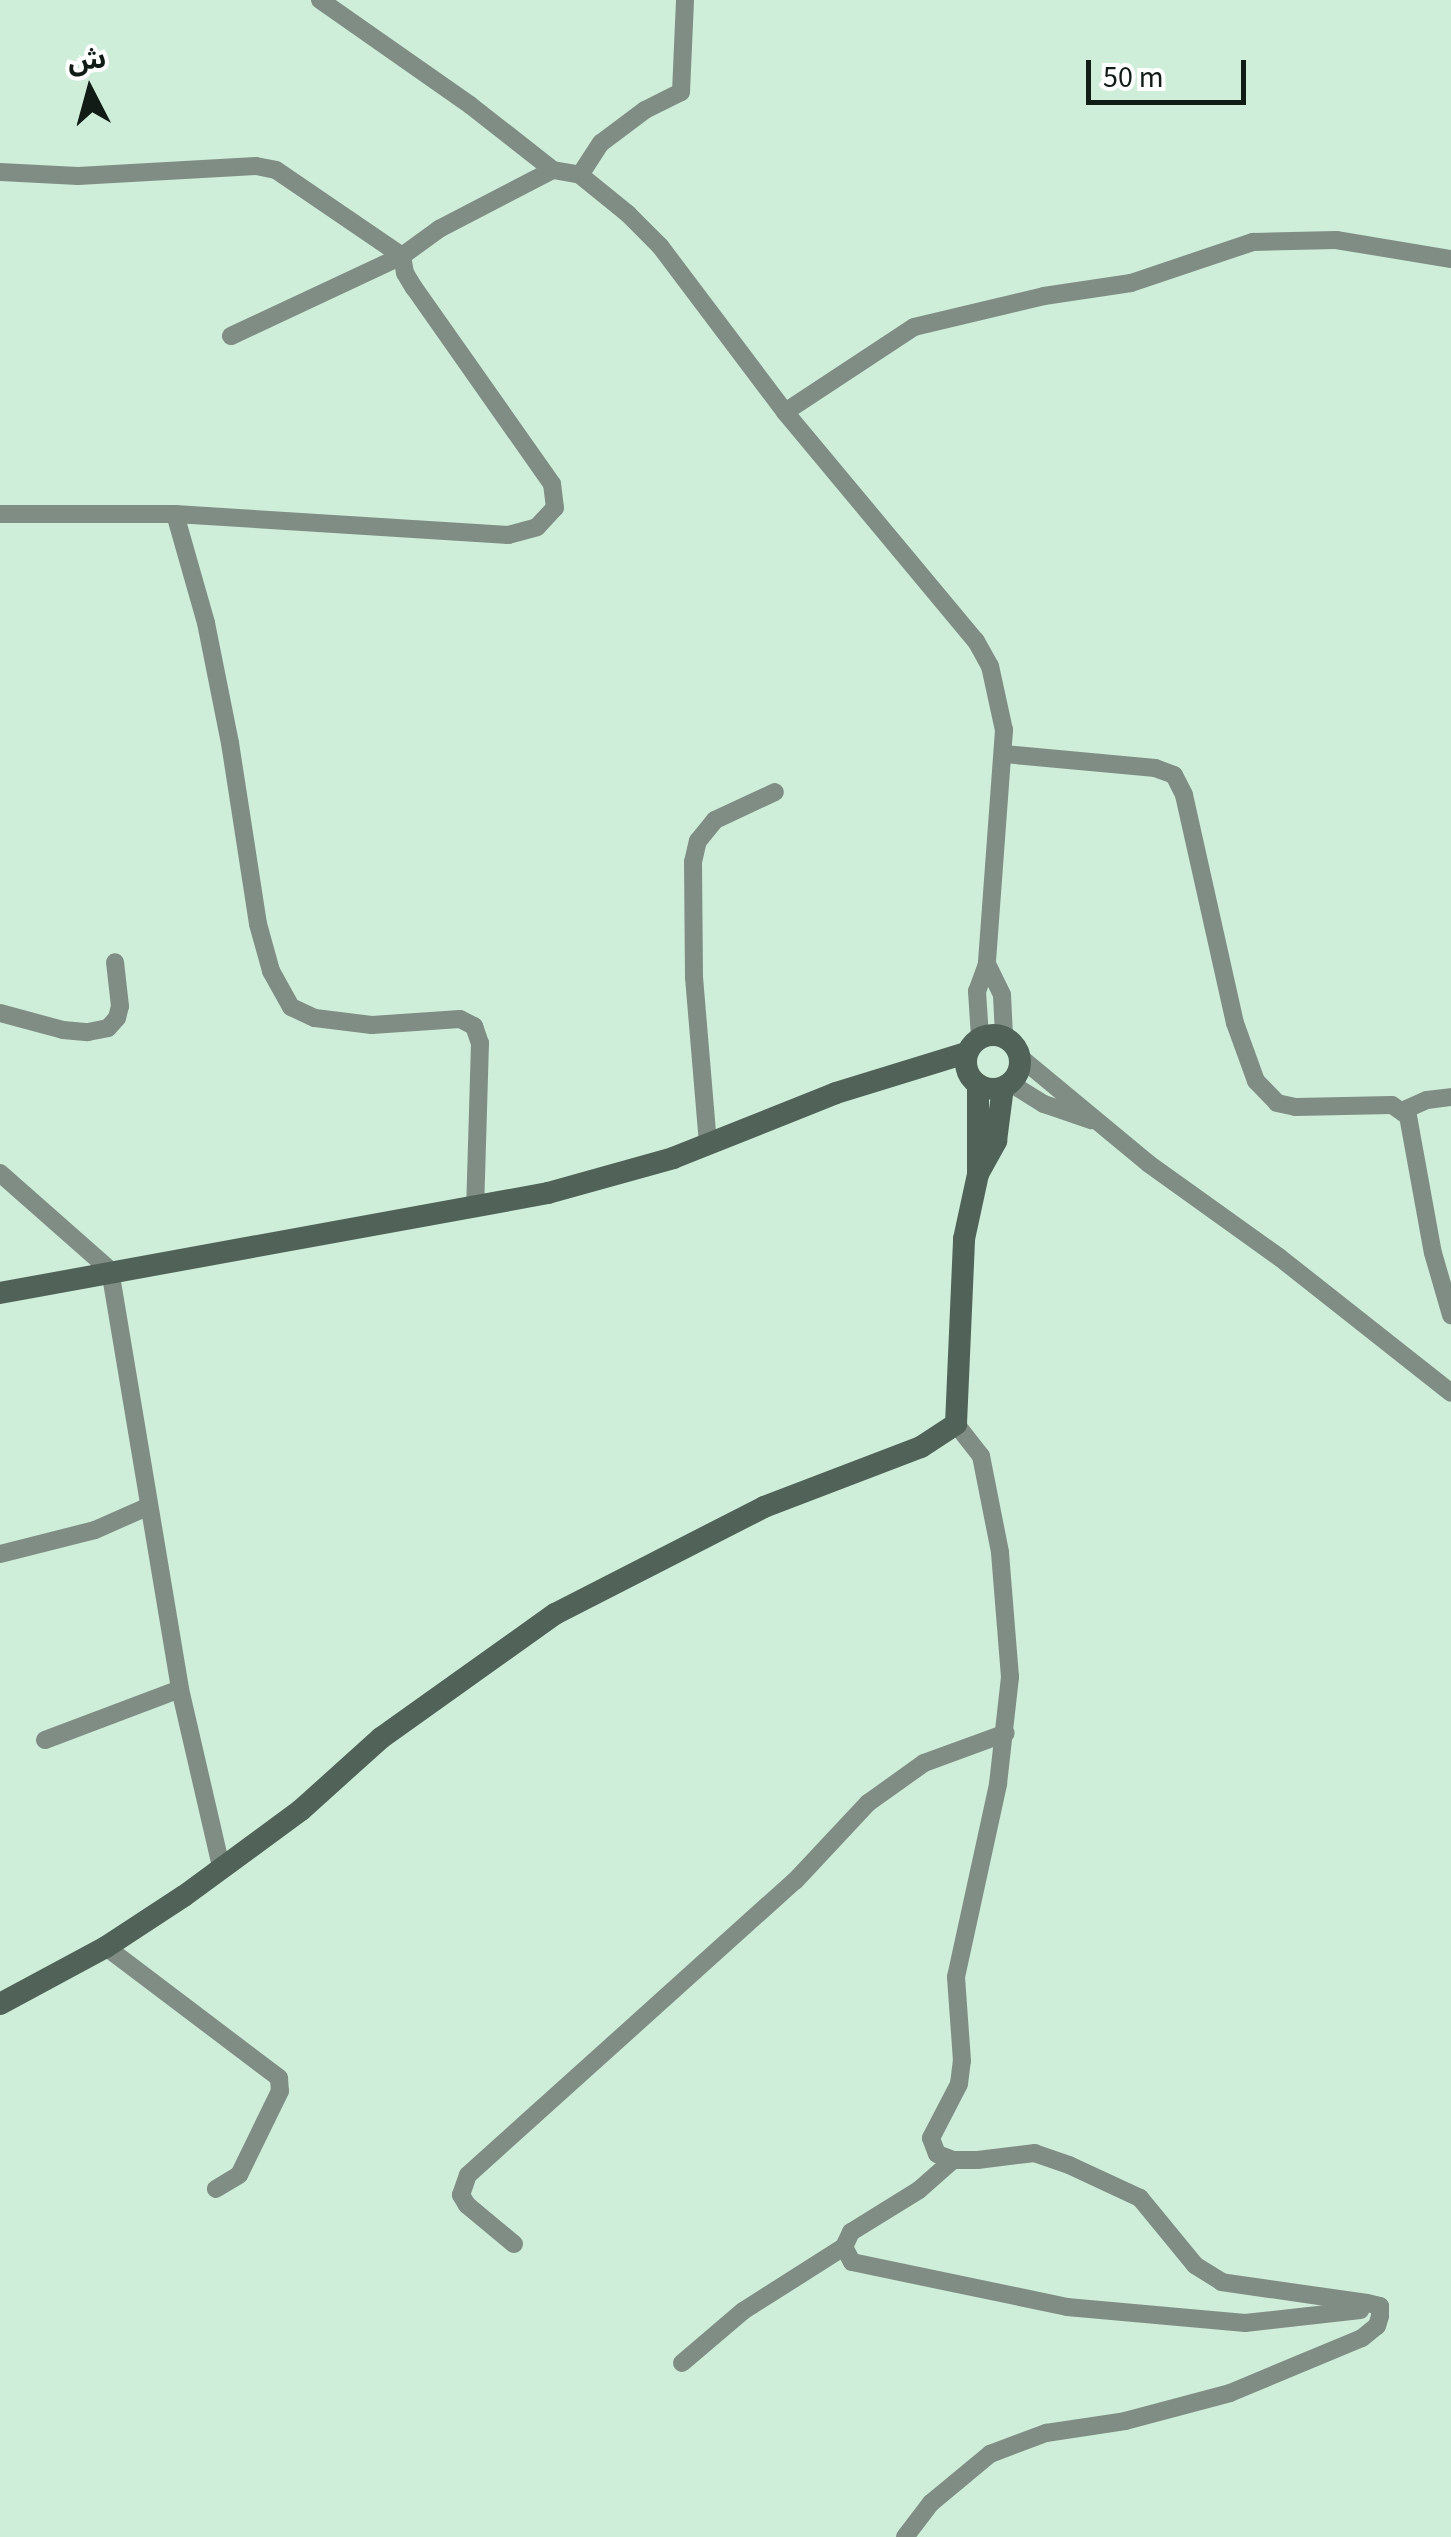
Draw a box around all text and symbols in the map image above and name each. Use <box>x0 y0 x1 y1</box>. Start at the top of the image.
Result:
text: ش <box>66 38 108 82</box>
north arrow <box>40 40 140 140</box>
scale bar <box>1091 40 1251 102</box>
text: 50 m <box>1103 56 1164 99</box>

